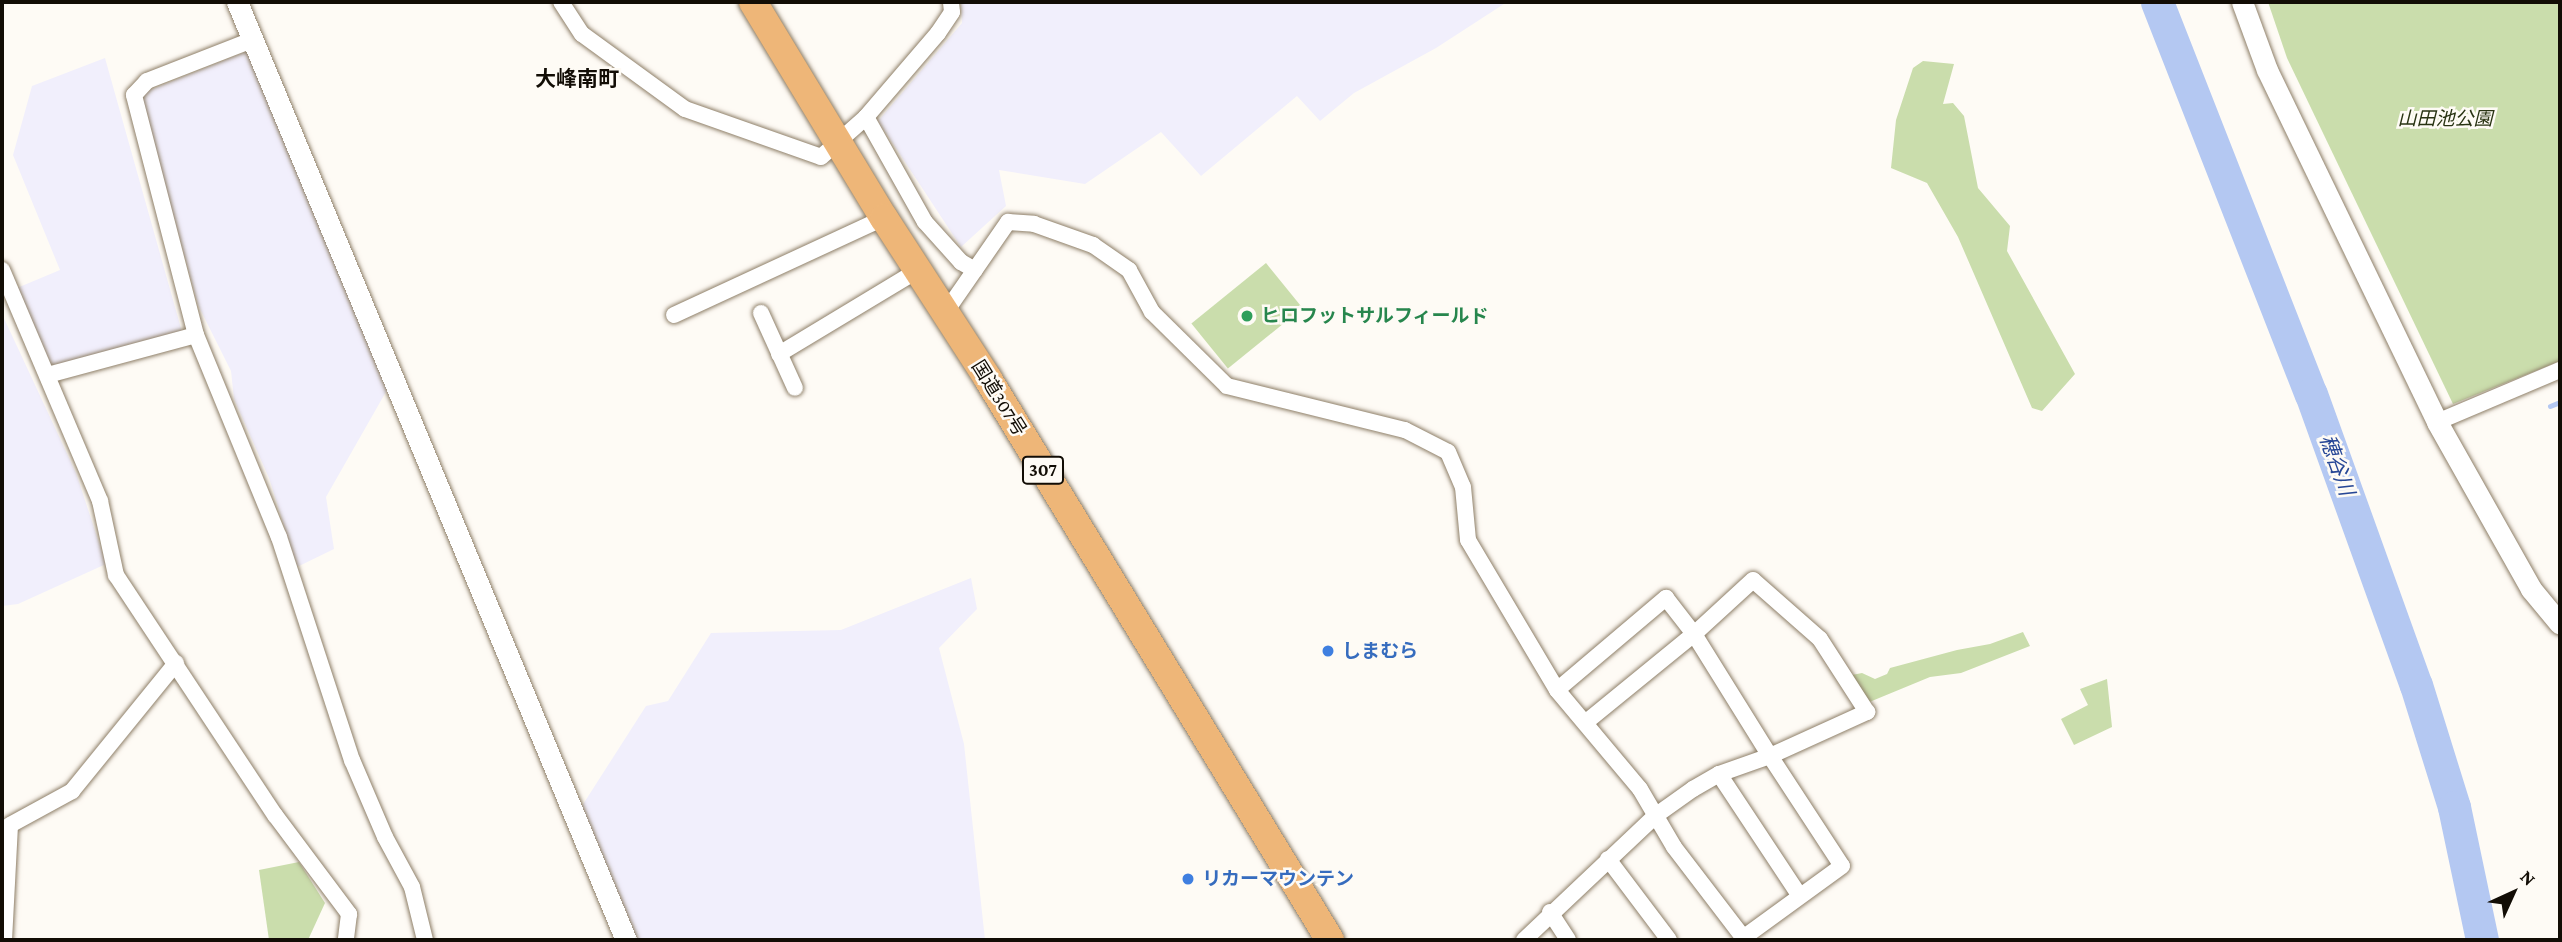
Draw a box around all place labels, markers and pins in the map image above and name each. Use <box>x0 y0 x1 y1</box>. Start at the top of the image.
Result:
place label: ヒロフットサルフィールド <box>1261 305 1489 327</box>
marker: ヒロフットサルフィールド <box>1239 308 1255 324</box>
place label: しまむら <box>1342 640 1418 662</box>
marker: しまむら <box>1320 643 1336 659</box>
place label: リカーマウンテン <box>1202 868 1354 890</box>
marker: リカーマウンテン <box>1180 871 1196 887</box>

